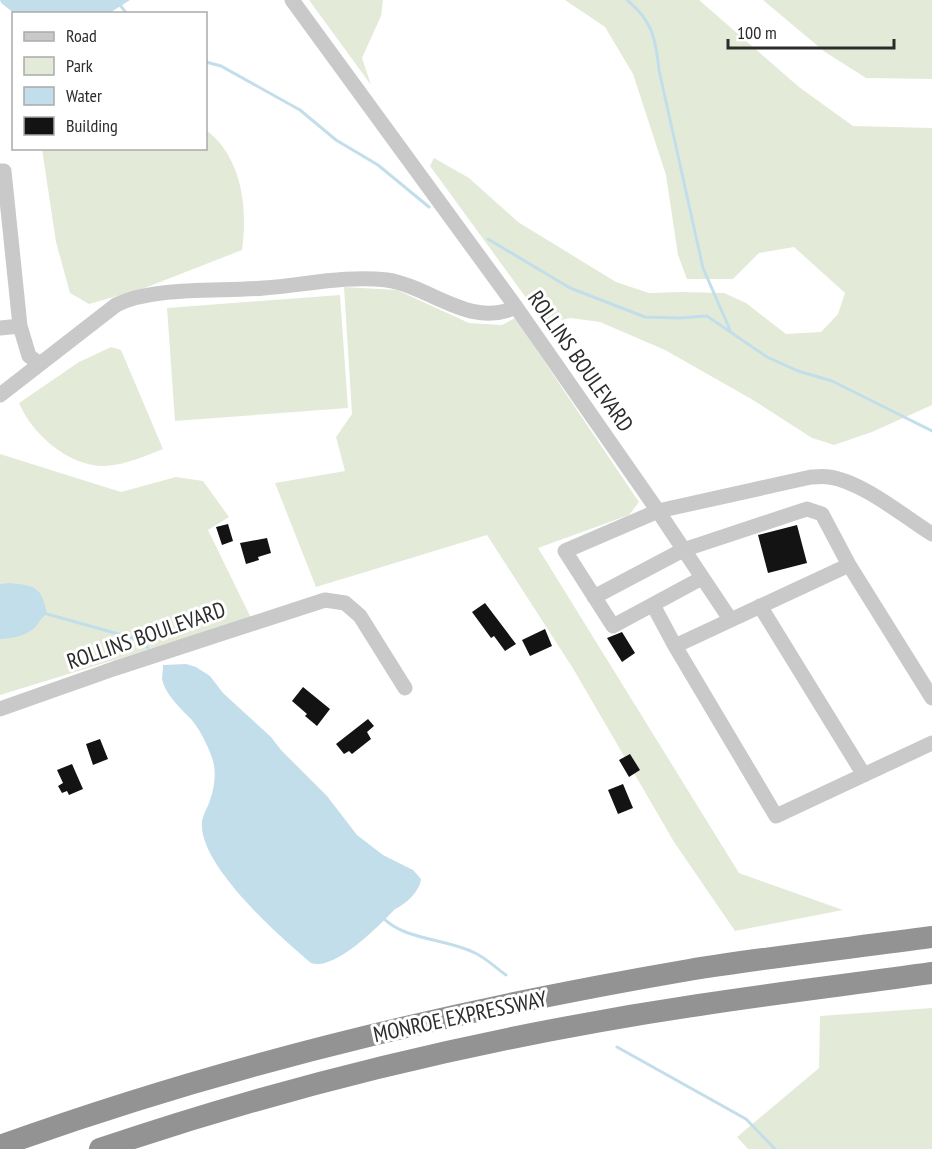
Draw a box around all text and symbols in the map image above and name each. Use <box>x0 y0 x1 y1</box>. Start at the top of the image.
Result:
legend <box>12 12 207 150</box>
scale bar <box>728 12 894 50</box>
text: 100 m <box>737 21 777 44</box>
text: Road <box>66 24 97 47</box>
text: Park <box>66 54 93 77</box>
text: Water <box>66 84 102 107</box>
text: Building <box>66 114 118 137</box>
street label: ROLLINS BOULEVARD <box>522 285 640 437</box>
street label: ROLLINS BOULEVARD <box>63 595 229 675</box>
street label: MONROE EXPRESSWAY <box>371 984 549 1048</box>

